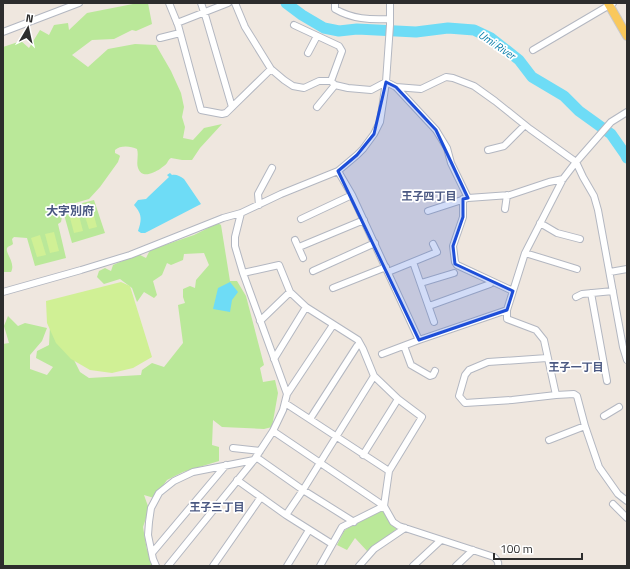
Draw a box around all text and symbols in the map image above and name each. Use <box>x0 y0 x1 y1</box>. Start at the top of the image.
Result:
north arrow <box>8 8 48 48</box>
text: N <box>25 10 35 27</box>
water label: Umi River <box>475 27 520 64</box>
district label: 王子四丁目 <box>402 188 457 204</box>
district label: 大字別府 <box>46 201 94 220</box>
district label: 王子一丁目 <box>549 359 604 375</box>
district label: 王子三丁目 <box>190 499 245 515</box>
scale bar <box>494 535 582 561</box>
text: 100 m <box>500 539 533 558</box>

